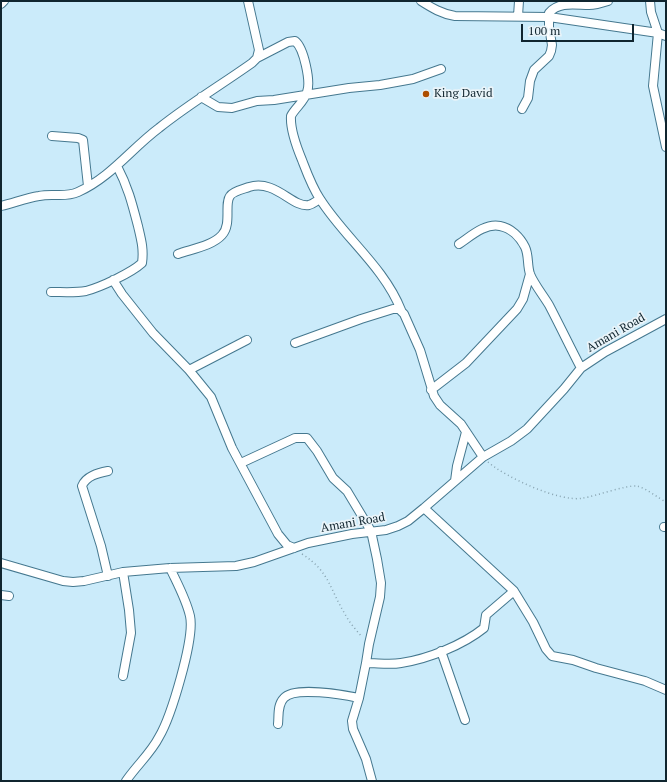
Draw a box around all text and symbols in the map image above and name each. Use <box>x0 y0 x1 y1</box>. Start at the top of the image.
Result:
scale bar <box>523 16 636 42</box>
text: 100 m <box>528 23 560 38</box>
place label: King David <box>434 87 493 101</box>
marker: King David <box>421 89 431 99</box>
street label: Amani Road <box>584 311 648 355</box>
street label: Amani Road <box>320 510 386 536</box>

